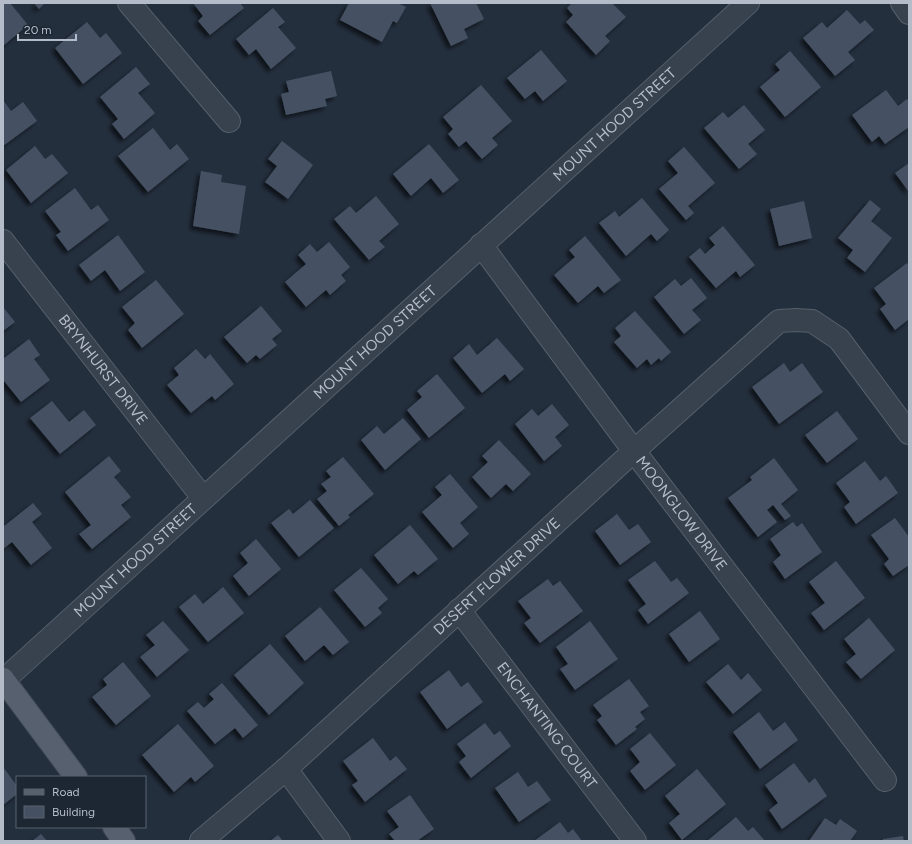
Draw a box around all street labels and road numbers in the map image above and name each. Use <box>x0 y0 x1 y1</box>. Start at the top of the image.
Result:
street label: MOUNT HOOD STREET <box>549 63 680 185</box>
street label: MOUNT HOOD STREET <box>310 281 441 403</box>
street label: BRYNHURST DRIVE <box>55 311 152 428</box>
street label: MOONGLOW DRIVE <box>632 453 731 574</box>
street label: MOUNT HOOD STREET <box>70 499 201 621</box>
street label: DESERT FLOWER DRIVE <box>430 514 564 639</box>
street label: ENCHANTING COURT <box>493 659 601 793</box>

